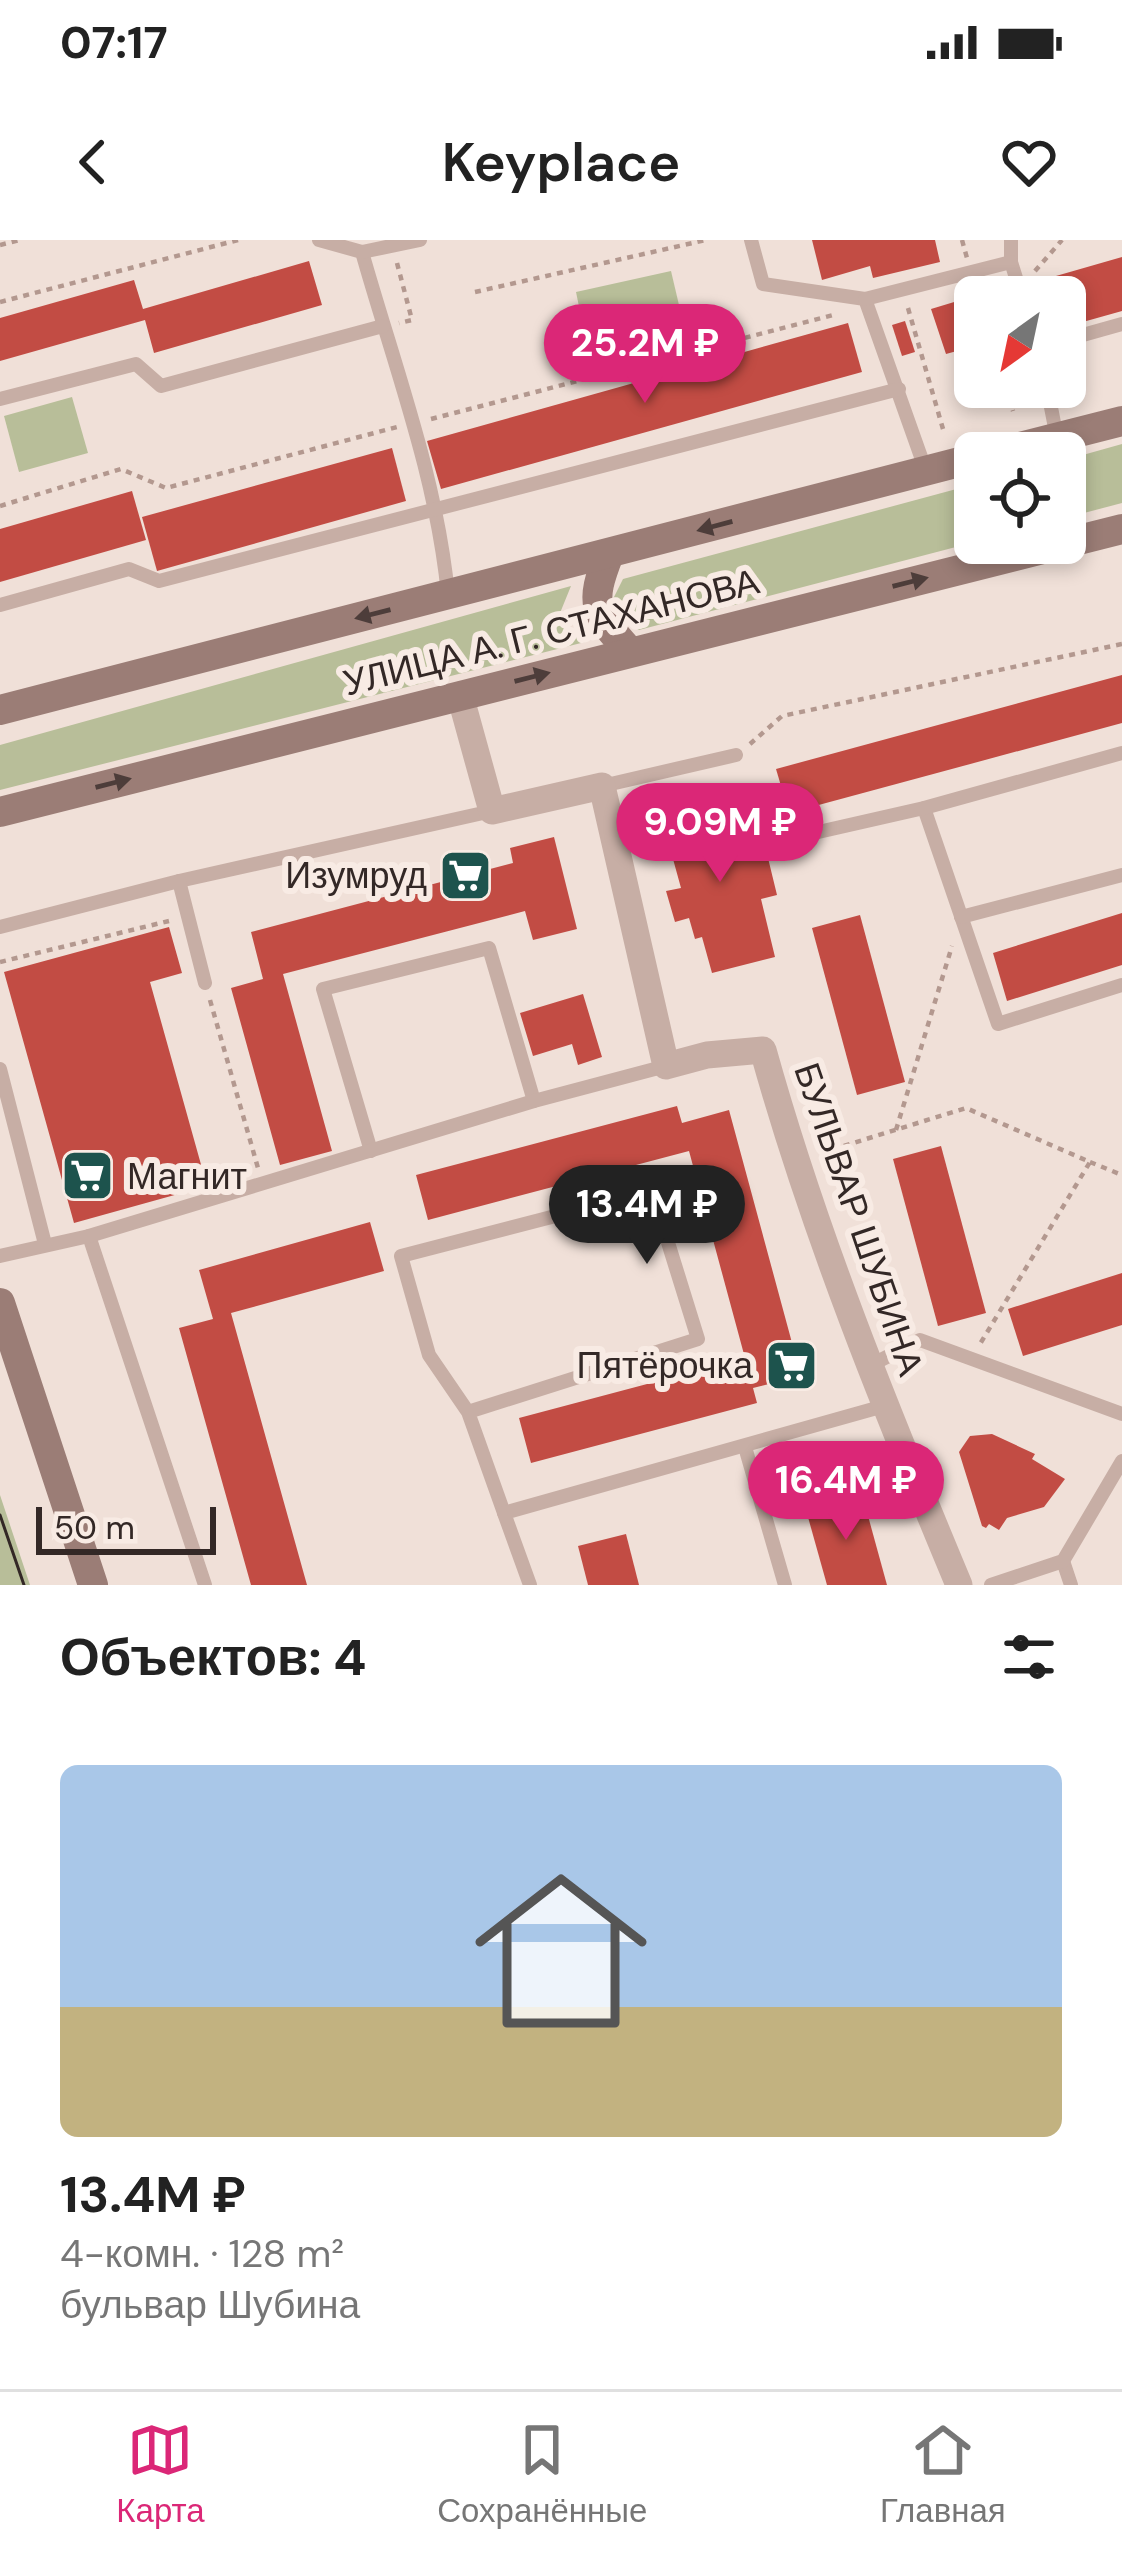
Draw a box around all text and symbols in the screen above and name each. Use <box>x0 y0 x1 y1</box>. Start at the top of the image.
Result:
text: 07:17 <box>60 13 168 72</box>
text: Keyplace <box>442 127 680 198</box>
icon: back <box>60 129 126 195</box>
icon: heart <box>996 129 1062 195</box>
north arrow <box>954 276 1086 408</box>
map controls <box>954 276 1086 564</box>
pin: 25.2M ₽ <box>534 304 756 406</box>
text: 25.2M ₽ <box>571 317 719 368</box>
button: locate <box>954 432 1086 564</box>
one-way arrow <box>696 518 733 537</box>
street label: УЛИЦА А. Г. СТАХАНОВА <box>338 558 764 706</box>
one-way arrow <box>892 572 929 591</box>
one-way arrow <box>355 606 392 625</box>
one-way arrow <box>514 667 551 686</box>
one-way arrow <box>95 773 132 792</box>
pin: 9.09M ₽ <box>609 783 831 885</box>
text: 9.09M ₽ <box>643 796 797 847</box>
supermarket icon: Изумруд <box>438 847 494 903</box>
place label: Изумруд <box>285 852 427 899</box>
street label: БУЛЬВАР ШУБИНА <box>783 1057 935 1381</box>
supermarket icon: Магнит <box>60 1148 116 1204</box>
place label: Магнит <box>127 1153 247 1200</box>
pin: 13.4M ₽ <box>536 1165 758 1267</box>
text: 13.4M ₽ <box>576 1178 718 1229</box>
supermarket icon: Пятёрочка <box>764 1337 820 1393</box>
place label: Пятёрочка <box>577 1342 754 1389</box>
pin: 16.4M ₽ <box>735 1441 957 1543</box>
text: 16.4M ₽ <box>775 1454 917 1505</box>
scale bar <box>36 1501 216 1554</box>
text: 50 m <box>54 1506 135 1549</box>
text: Объектов: 4 <box>60 1624 366 1691</box>
icon: filters <box>996 1624 1062 1690</box>
icon: home <box>453 1843 669 2059</box>
text: 13.4M ₽ <box>60 2161 246 2228</box>
text: 4-комн. · 128 m² <box>60 2228 344 2279</box>
text: бульвар Шубина <box>60 2279 360 2330</box>
tab: Карта <box>116 2417 205 2532</box>
tab: Сохранённые <box>437 2417 647 2532</box>
tab: Главная <box>880 2417 1006 2532</box>

